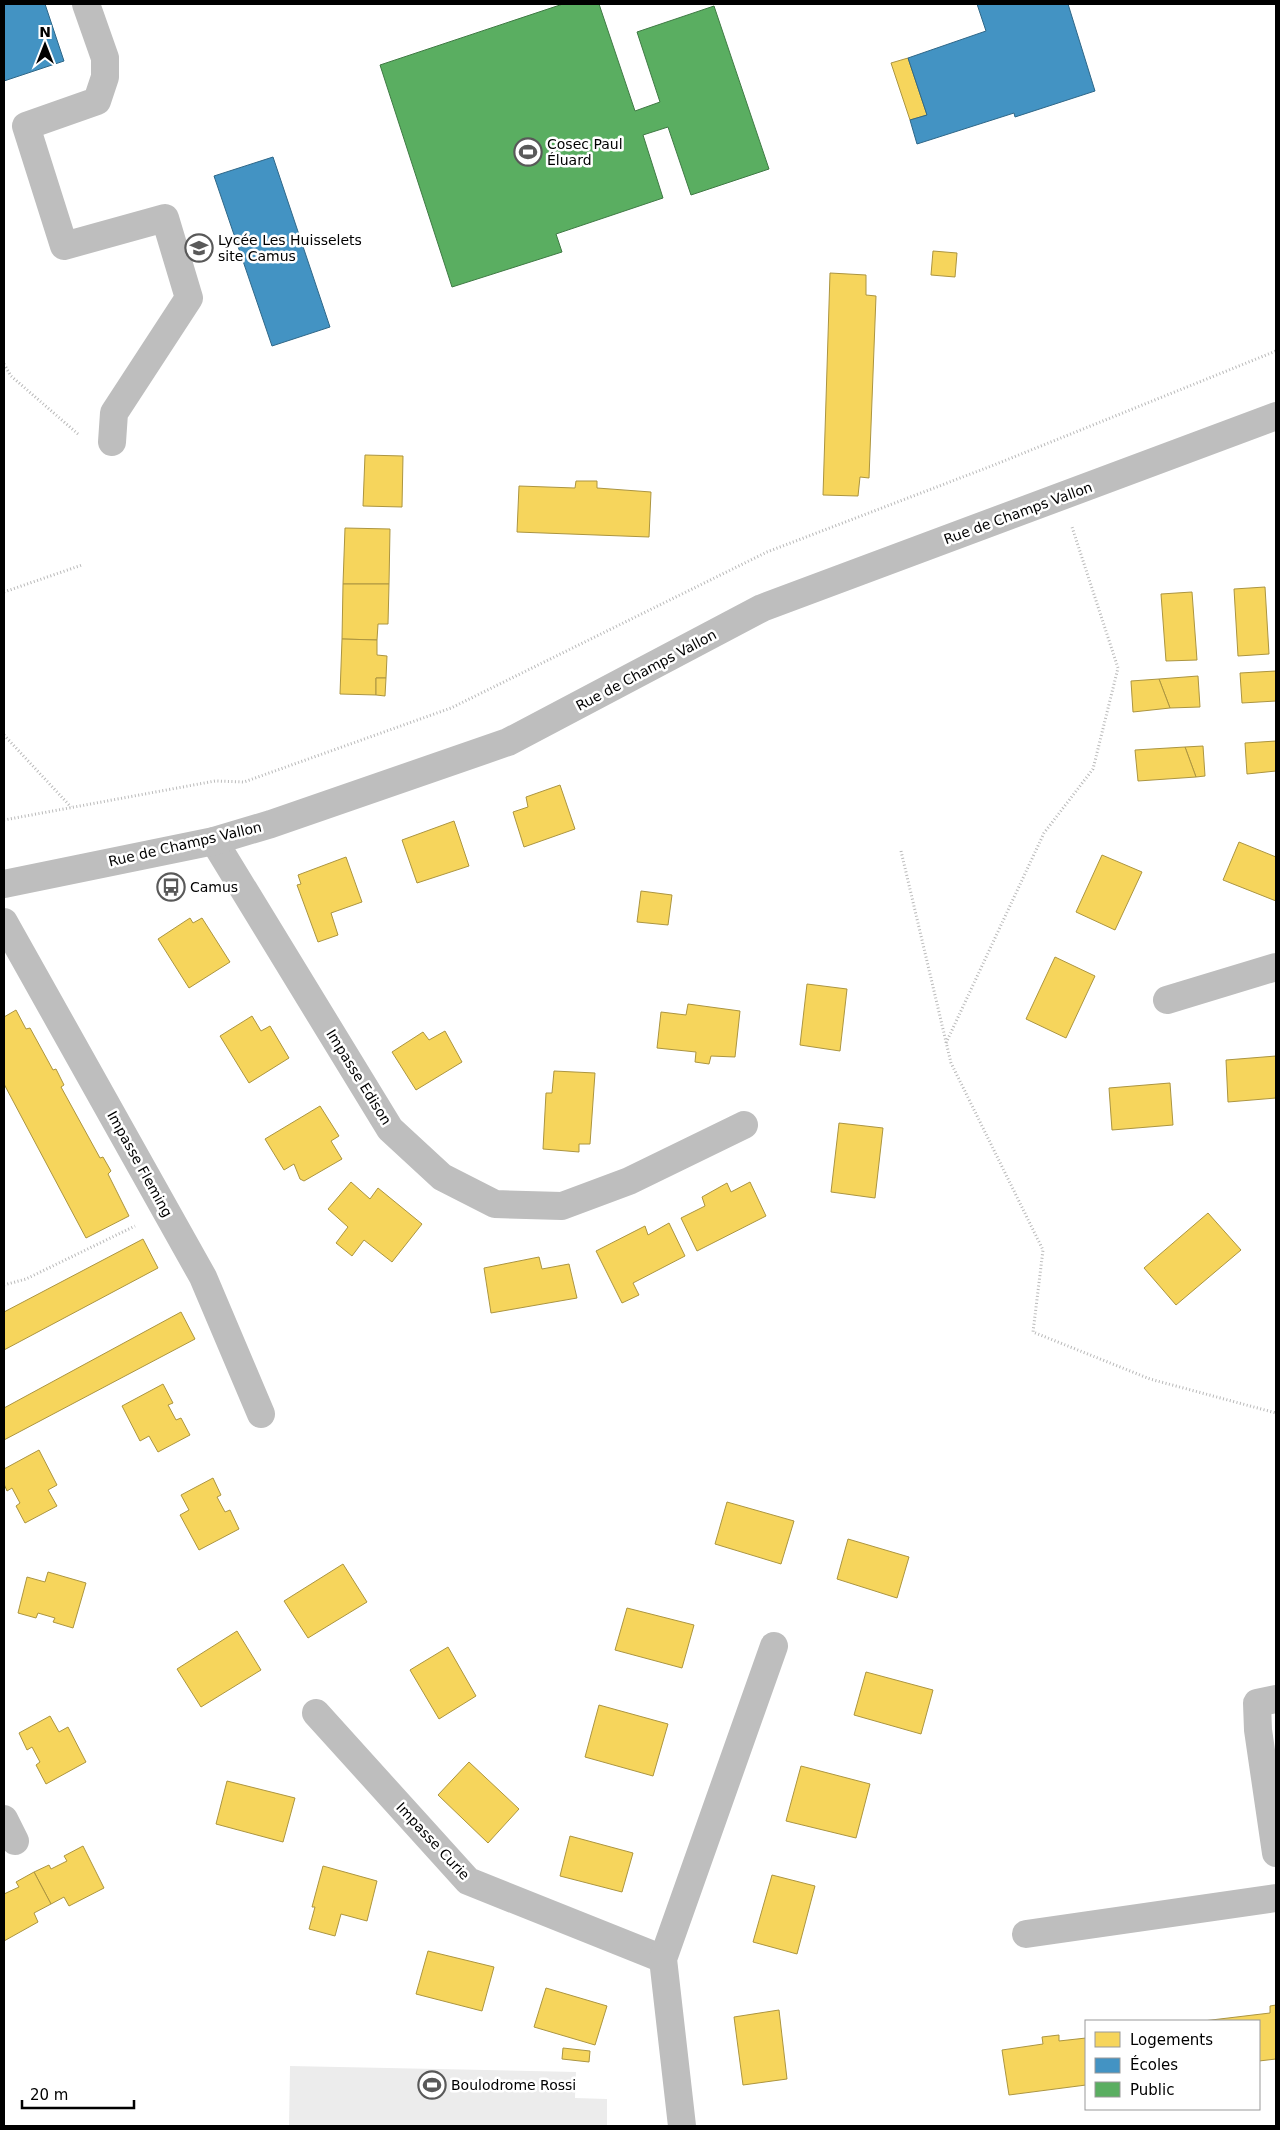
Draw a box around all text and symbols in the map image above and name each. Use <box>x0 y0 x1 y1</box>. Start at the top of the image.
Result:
north arrow <box>20 20 70 70</box>
text: N <box>39 24 51 40</box>
place label: Cosec Paul Éluard <box>547 136 623 168</box>
sports icon: Cosec Paul Éluard <box>513 137 543 167</box>
place label: Lycée Les Huisselets site Camus <box>218 232 362 264</box>
school or university icon: Lycée Les Huisselets site Camus <box>184 233 214 263</box>
street label: Rue de Champs Vallon <box>942 479 1094 547</box>
street label: Rue de Champs Vallon <box>573 626 719 714</box>
street label: Rue de Champs Vallon <box>107 819 263 869</box>
bus stop icon: Camus <box>156 872 186 902</box>
place label: Camus <box>190 879 238 895</box>
street label: Impasse Edison <box>323 1026 395 1128</box>
street label: Impasse Fleming <box>104 1108 176 1220</box>
street label: Impasse Curie <box>393 1799 473 1883</box>
legend <box>1085 2020 1260 2110</box>
text: Logements <box>1130 2031 1213 2049</box>
text: Écoles <box>1130 2055 1178 2074</box>
sports icon: Boulodrome Rossi <box>417 2070 447 2100</box>
place label: Boulodrome Rossi <box>451 2077 576 2093</box>
scale bar <box>22 2078 135 2110</box>
text: Public <box>1130 2081 1174 2099</box>
text: 20 m <box>30 2086 68 2104</box>

